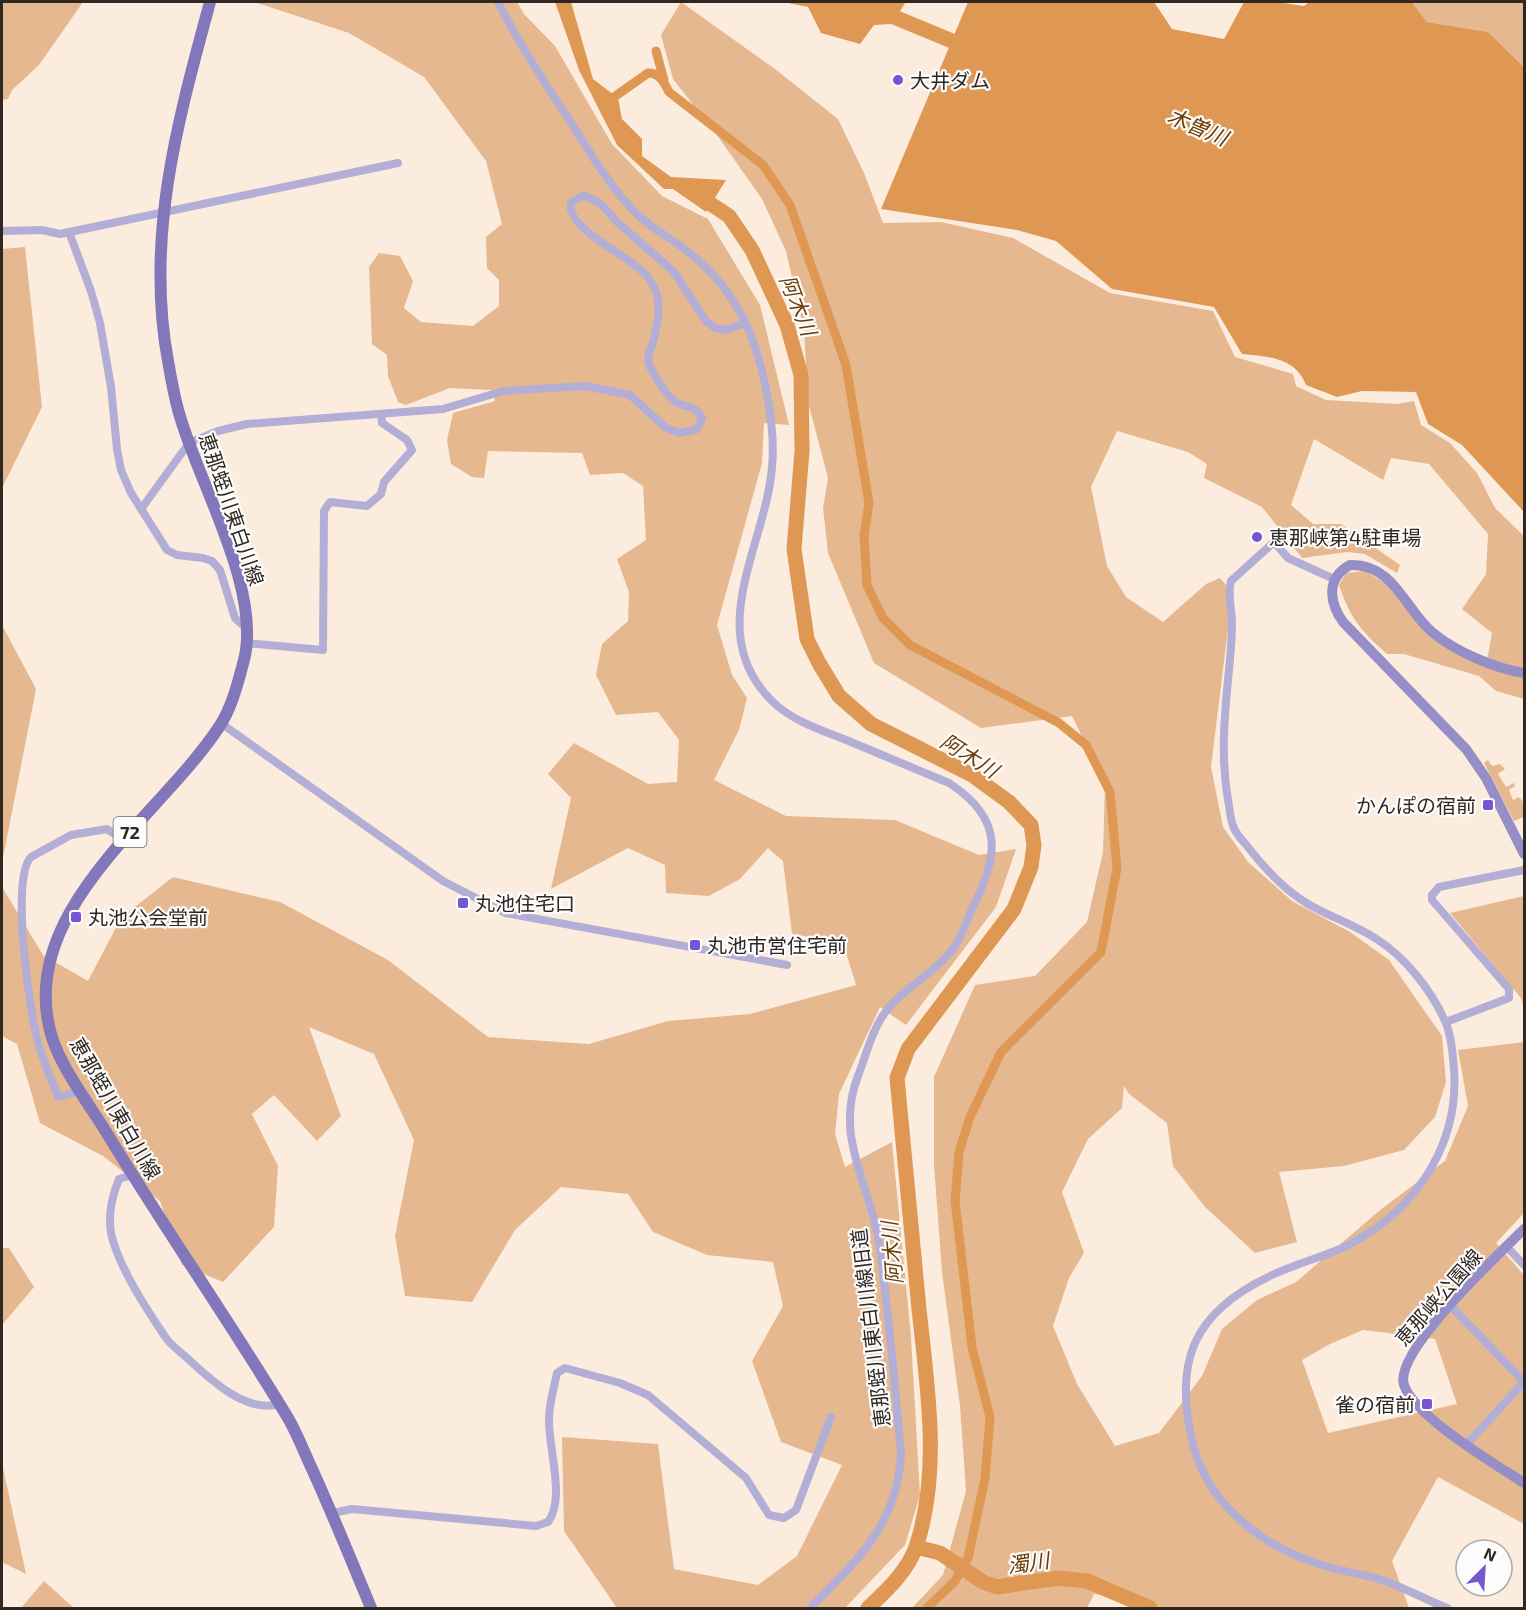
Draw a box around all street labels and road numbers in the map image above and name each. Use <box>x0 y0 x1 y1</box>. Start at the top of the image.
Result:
street label: 恵那蛭川東白川線 <box>195 429 269 589</box>
road number: 72 <box>114 817 146 847</box>
street label: 恵那蛭川東白川線 <box>66 1033 166 1183</box>
street label: 恵那蛭川東白川線旧道 <box>846 1227 894 1429</box>
street label: 恵那峡公園線 <box>1390 1244 1486 1350</box>

